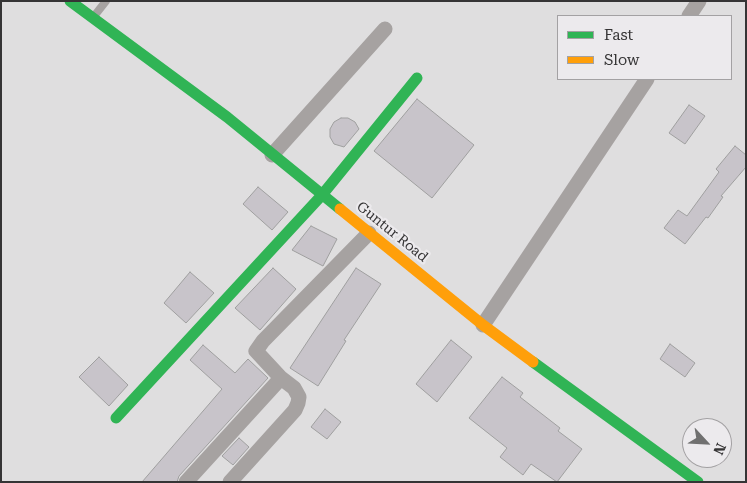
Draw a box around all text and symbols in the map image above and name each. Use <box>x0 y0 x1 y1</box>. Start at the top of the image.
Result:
legend <box>557 15 732 80</box>
text: Fast <box>604 26 633 44</box>
text: Slow <box>604 51 639 69</box>
street label: Guntur Road <box>353 198 431 266</box>
north arrow <box>682 418 732 468</box>
text: N <box>710 441 729 457</box>

